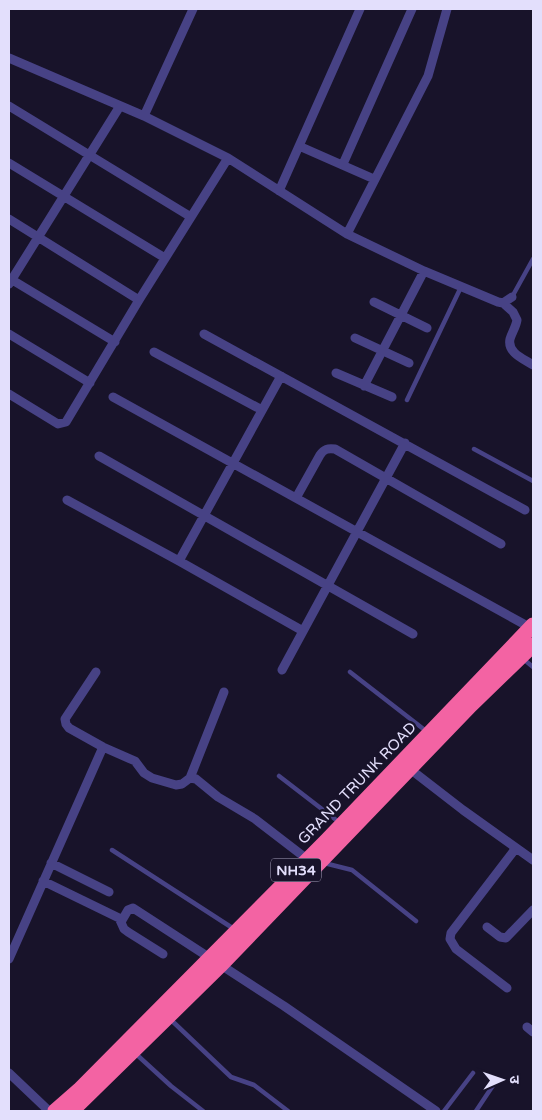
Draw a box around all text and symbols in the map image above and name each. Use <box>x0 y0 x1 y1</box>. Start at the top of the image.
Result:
street label: GRAND TRUNK ROAD <box>294 718 420 848</box>
road number: NH34 <box>271 858 321 882</box>
north arrow <box>477 1055 527 1105</box>
text: उ <box>506 1075 523 1085</box>

